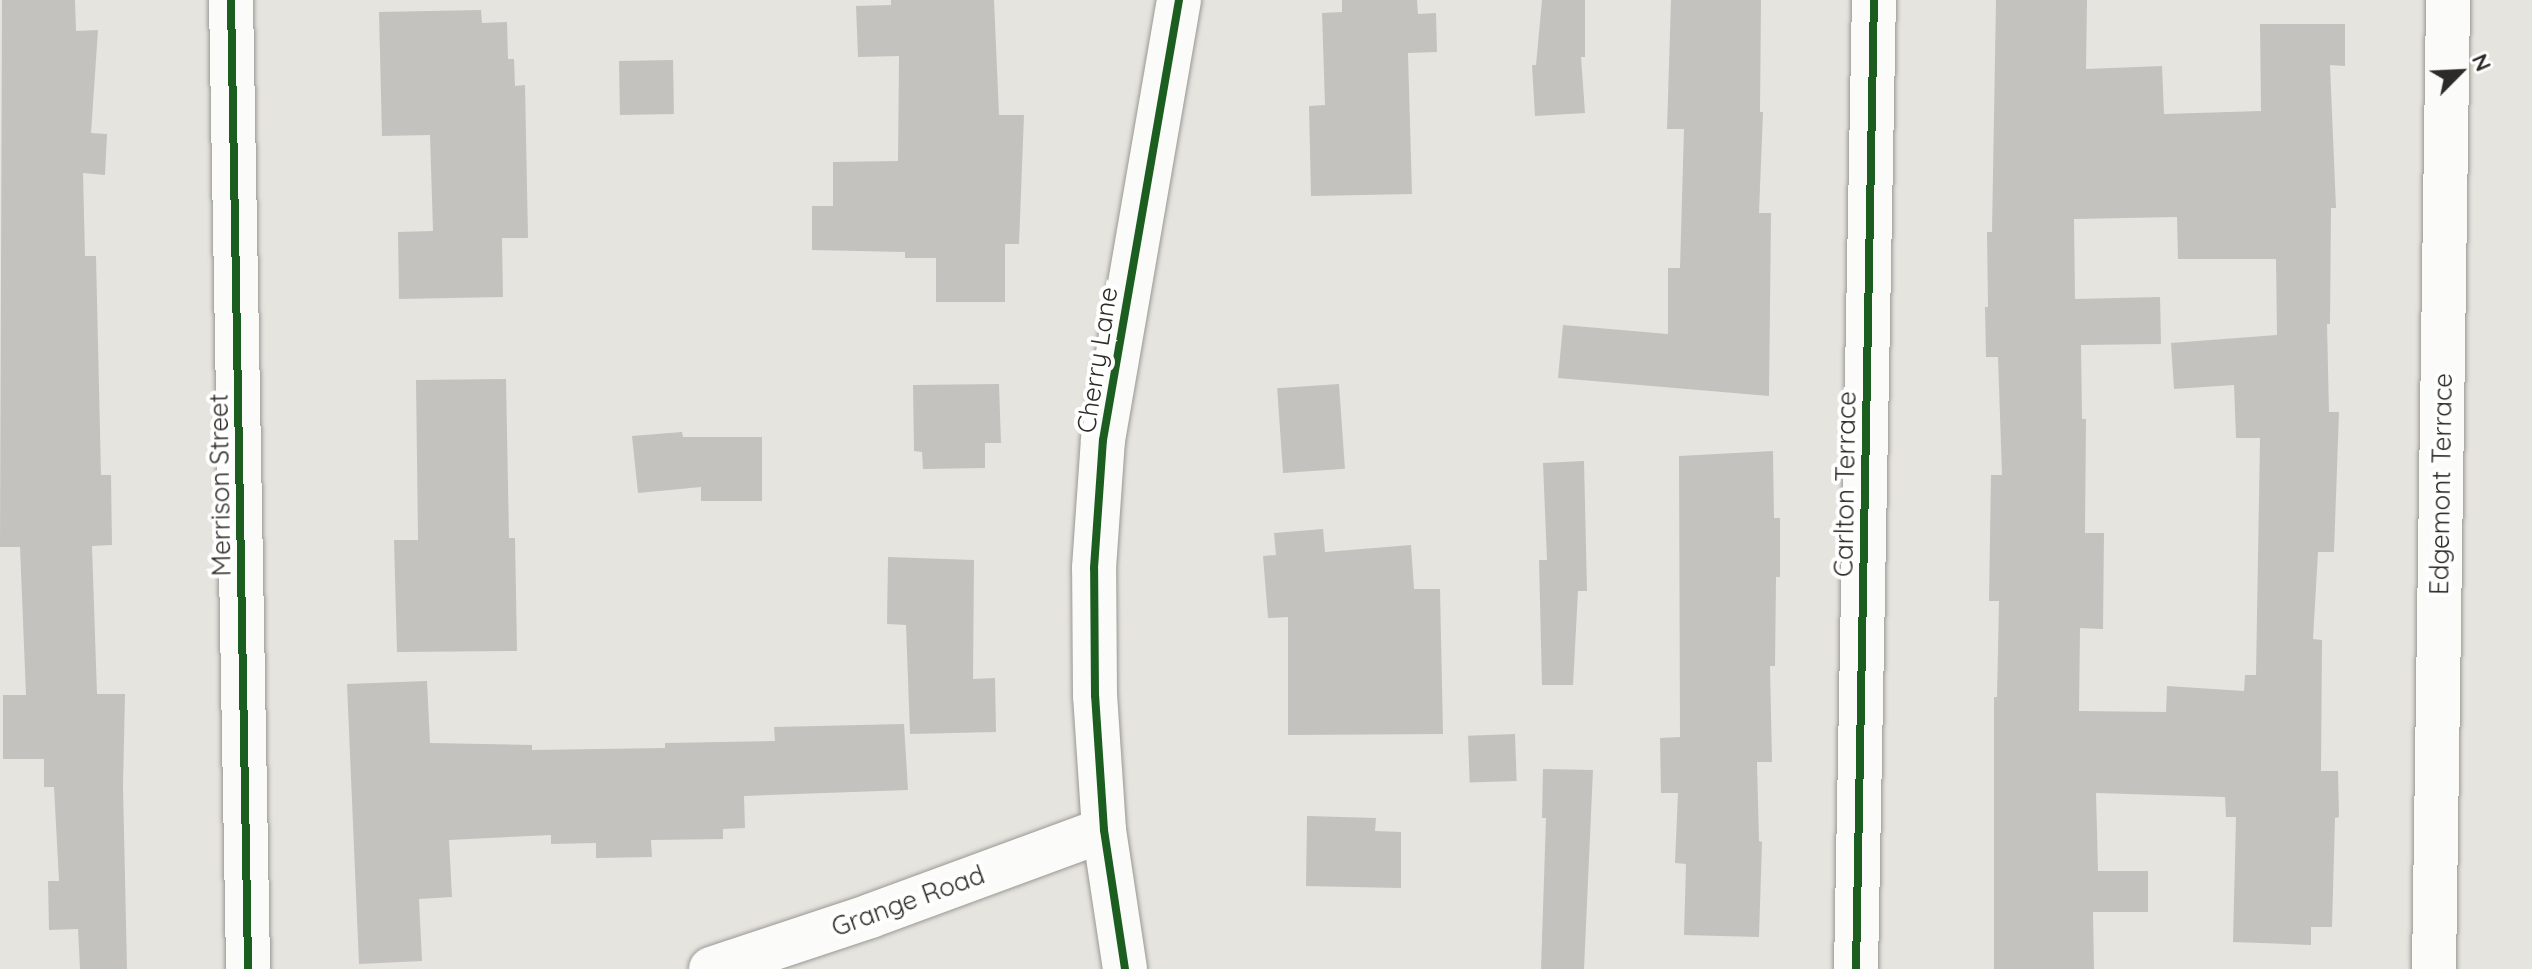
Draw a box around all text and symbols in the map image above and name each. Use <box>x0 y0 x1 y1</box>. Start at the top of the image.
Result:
north arrow <box>2420 32 2500 112</box>
text: N <box>2466 49 2498 75</box>
street label: Cherry Lane <box>1070 285 1124 435</box>
street label: Edgemont Terrace <box>2423 373 2459 595</box>
street label: Carlton Terrace <box>1828 391 1862 577</box>
street label: Merrison Street <box>203 393 237 577</box>
street label: Grange Road <box>827 859 989 943</box>

